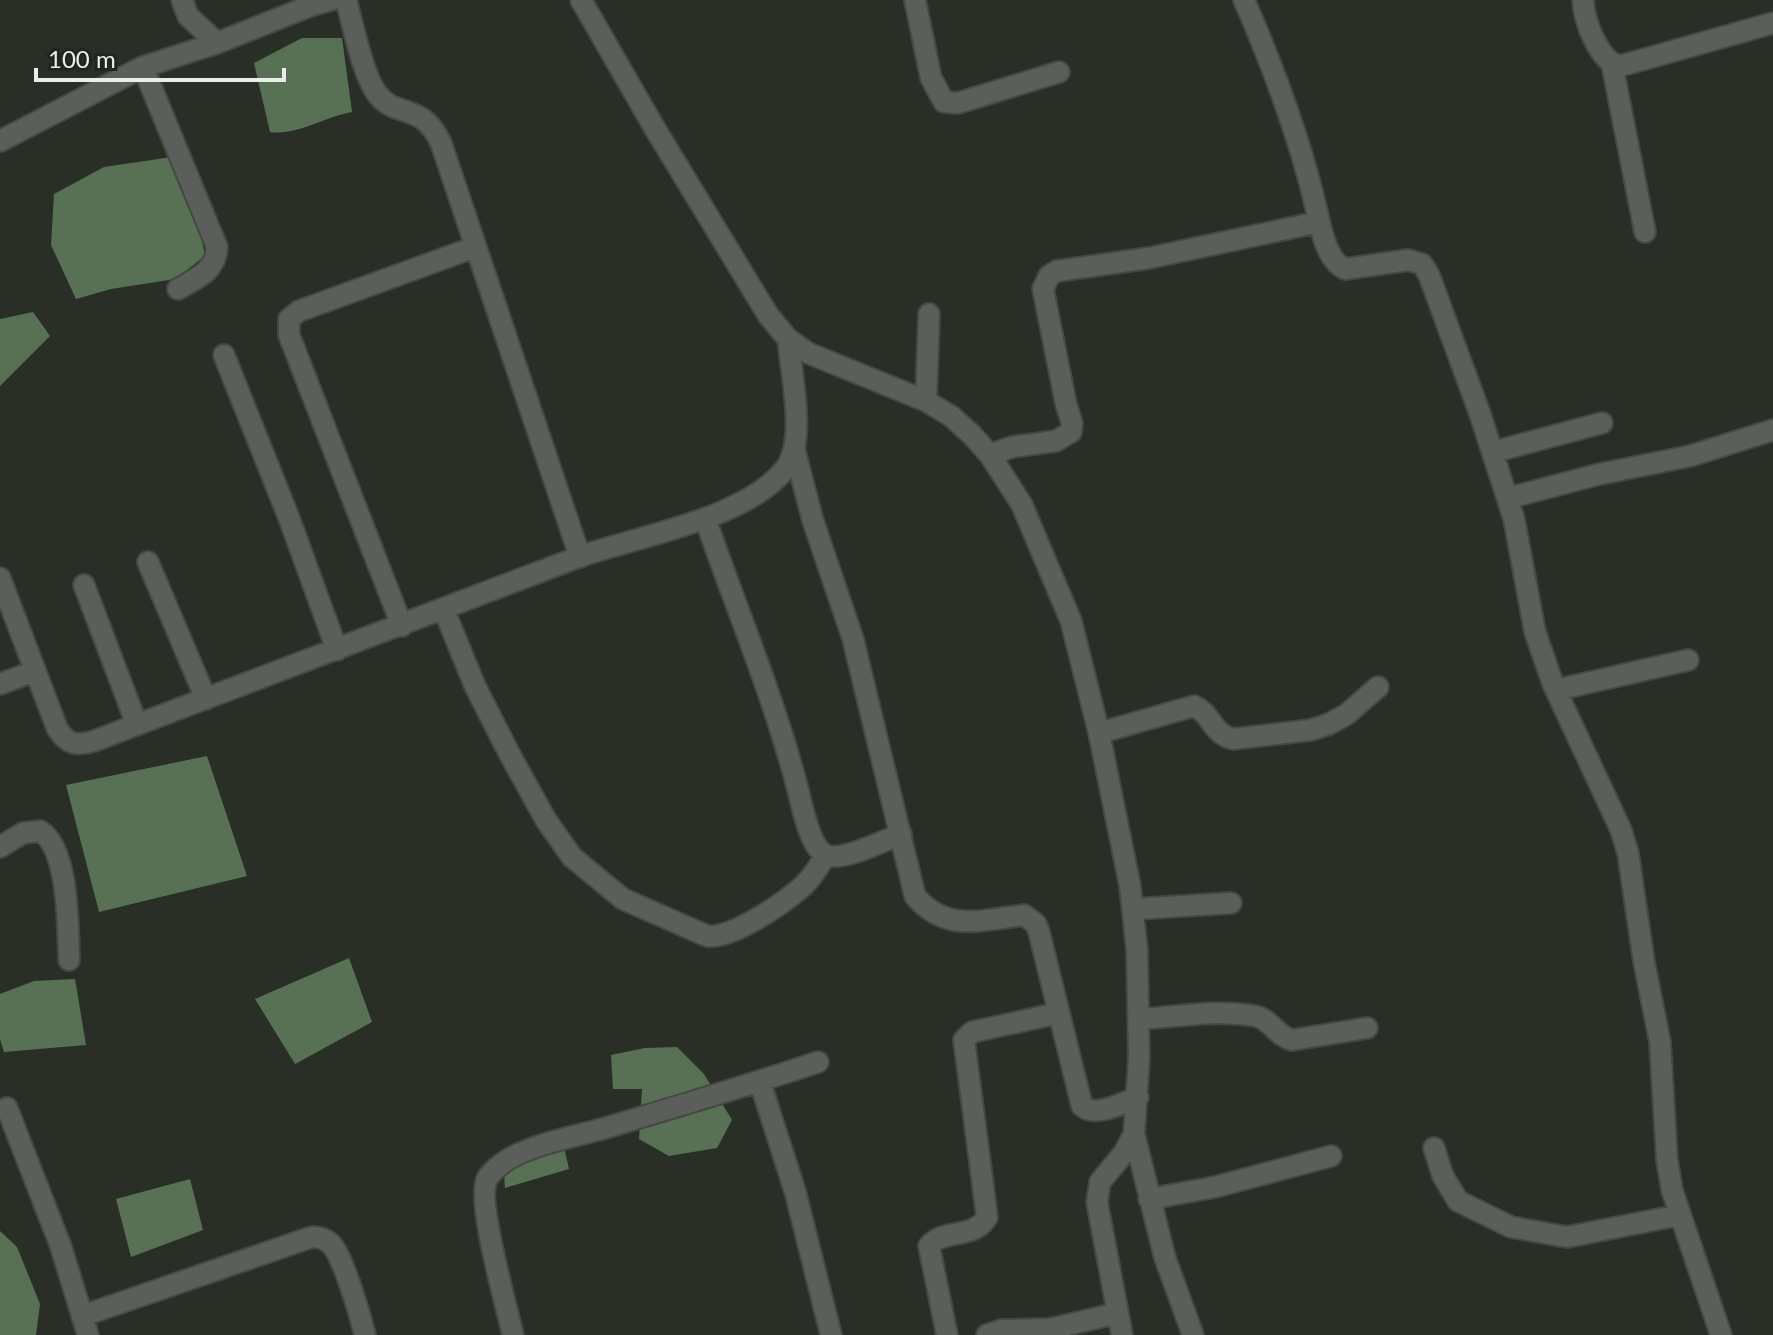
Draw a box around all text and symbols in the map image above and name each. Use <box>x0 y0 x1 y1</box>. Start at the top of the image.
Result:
scale bar <box>36 32 284 82</box>
text: 100 m <box>48 44 116 73</box>

